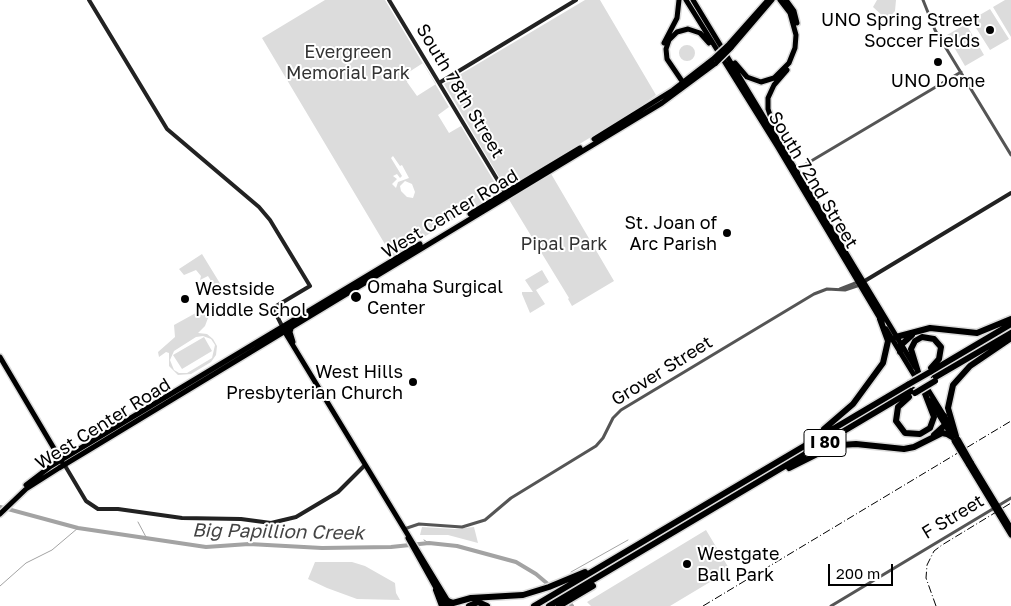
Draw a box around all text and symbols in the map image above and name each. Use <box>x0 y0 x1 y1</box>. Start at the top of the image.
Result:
place label: UNO Spring Street Soccer Fields <box>821 9 980 52</box>
street label: South 78th Street <box>411 20 509 162</box>
marker: UNO Spring Street Soccer Fields <box>984 24 996 36</box>
park label: Evergreen Memorial Park <box>286 41 410 84</box>
marker: UNO Dome <box>932 56 944 68</box>
place label: UNO Dome <box>891 70 985 92</box>
street label: South 72nd Street <box>764 108 862 252</box>
street label: West Center Road <box>378 165 522 263</box>
place label: St. Joan of Arc Parish <box>624 212 717 254</box>
marker: St. Joan of Arc Parish <box>721 227 733 239</box>
park label: Pipal Park <box>520 233 608 255</box>
place label: Omaha Surgical Center <box>367 276 503 318</box>
place label: Westside Middle Schol <box>195 278 307 320</box>
marker: Omaha Surgical Center <box>349 290 363 304</box>
marker: Westside Middle Schol <box>179 293 191 305</box>
street label: Grover Street <box>608 331 716 411</box>
place label: West Hills Presbyterian Church <box>226 361 403 404</box>
street label: West Center Road <box>32 374 174 474</box>
marker: West Hills Presbyterian Church <box>407 376 419 388</box>
road number: I 80 <box>804 429 846 456</box>
street label: F Street <box>918 490 988 544</box>
water label: Big Papillion Creek <box>192 519 364 545</box>
place label: Westgate Ball Park <box>697 543 779 586</box>
scale bar <box>831 554 896 586</box>
marker: Westgate Ball Park <box>681 558 693 570</box>
text: 200 m <box>836 564 880 582</box>

